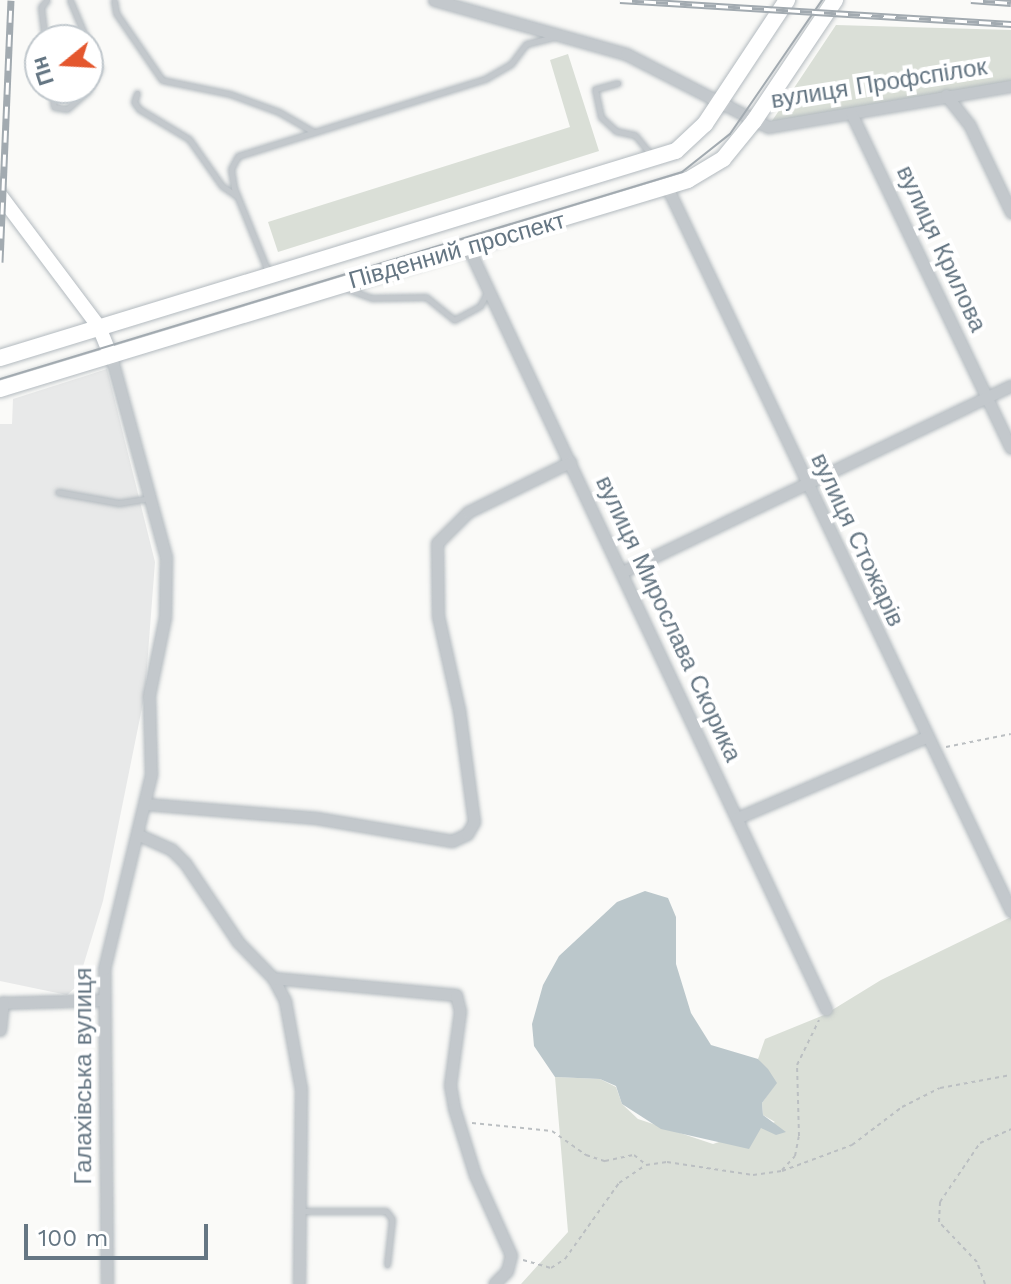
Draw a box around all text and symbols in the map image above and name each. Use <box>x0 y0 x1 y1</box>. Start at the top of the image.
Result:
north arrow <box>24 24 104 104</box>
text: Пн <box>26 53 59 89</box>
street label: вулиця Профспілок <box>769 53 989 115</box>
street label: вулиця Крилова <box>890 161 992 337</box>
street label: Південний проспект <box>346 206 568 296</box>
street label: вулиця Стожарів <box>804 449 910 631</box>
street label: вулиця Мирослава Скорика <box>589 471 747 767</box>
street label: Галахівська вулиця <box>70 967 98 1185</box>
scale bar <box>28 1208 212 1258</box>
text: 100 m <box>38 1224 108 1252</box>

